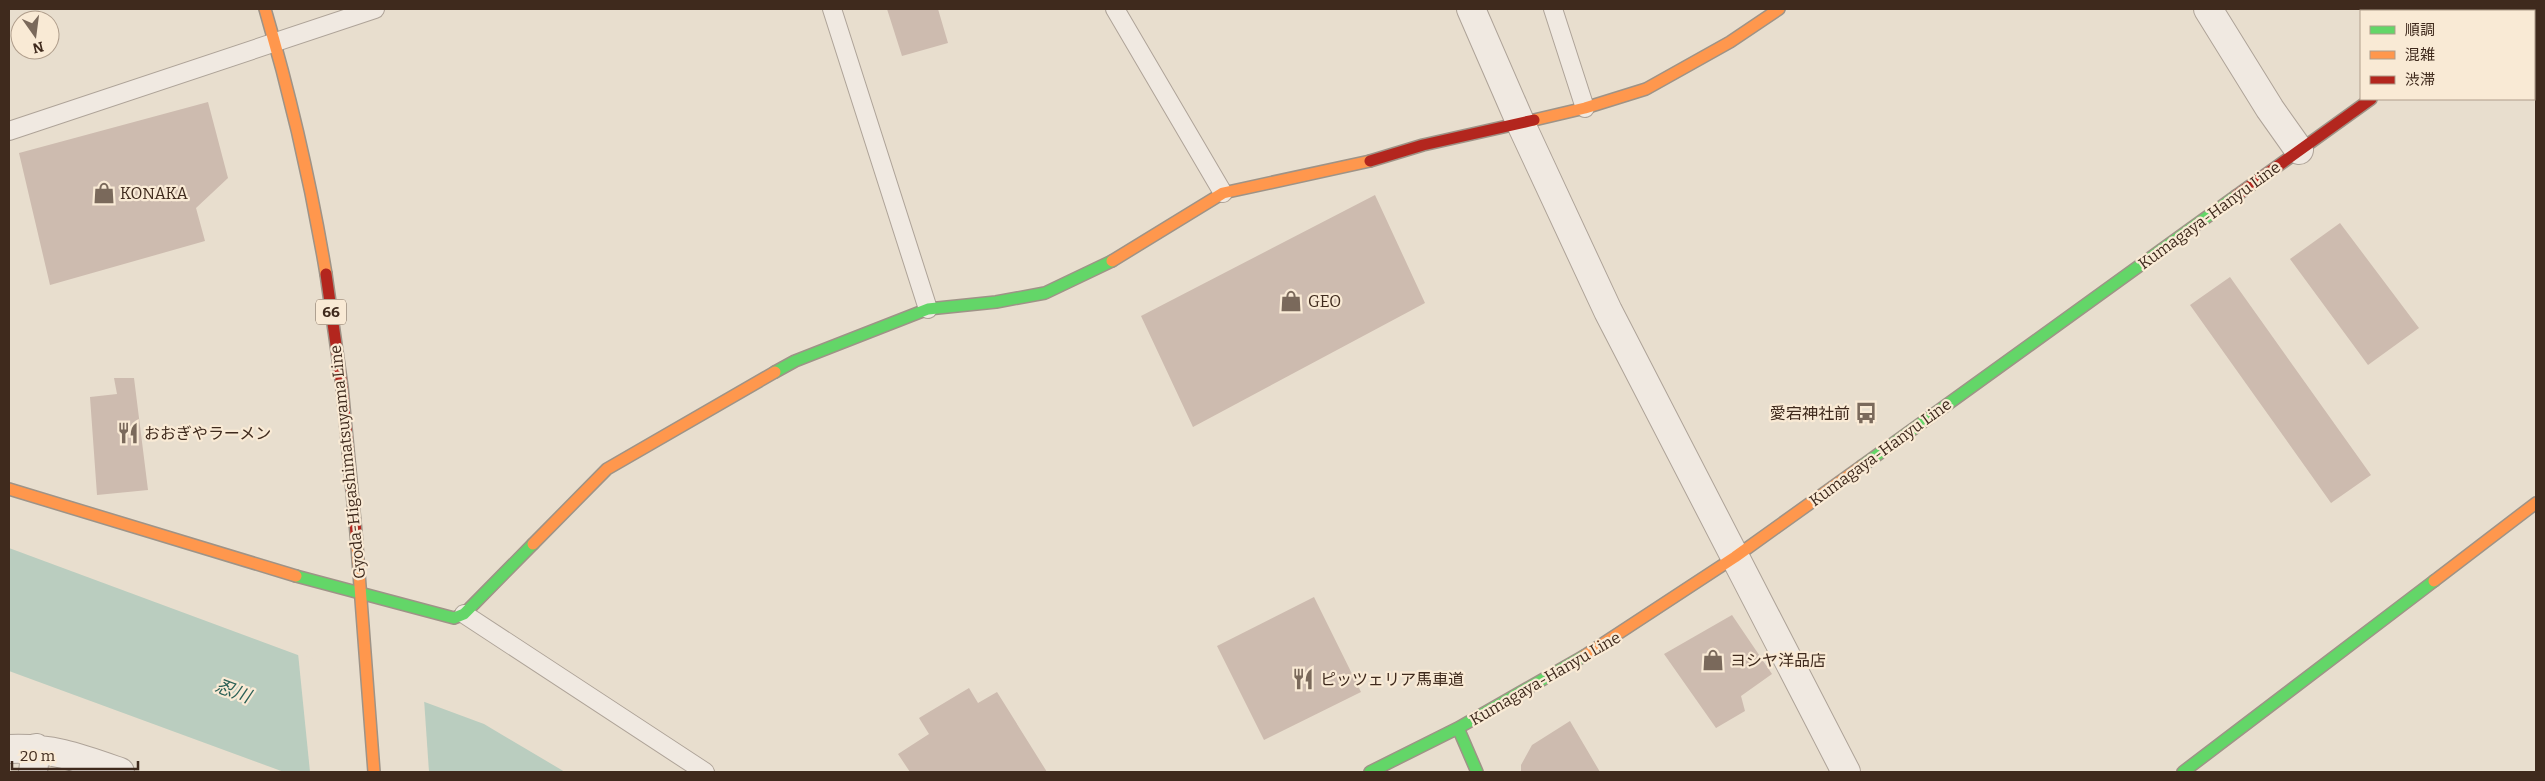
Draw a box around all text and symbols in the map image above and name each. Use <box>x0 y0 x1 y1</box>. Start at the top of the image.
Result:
north arrow <box>10 10 60 60</box>
legend <box>2360 10 2535 100</box>
text: 順調 <box>2405 21 2435 39</box>
text: N <box>31 38 45 57</box>
text: 混雑 <box>2405 46 2435 64</box>
text: 渋滞 <box>2405 71 2435 89</box>
street label: Kumagaya-Hanyu Line <box>2135 158 2284 273</box>
shop icon: KONAKA <box>91 180 117 206</box>
place label: KONAKA <box>120 184 189 203</box>
shop icon: GEO <box>1278 288 1304 314</box>
place label: GEO <box>1308 292 1341 311</box>
road number: 66 <box>316 300 346 324</box>
street label: Gyoda-Higashimatsuyama Line <box>326 344 369 580</box>
street label: Kumagaya-Hanyu Line <box>1806 395 1955 510</box>
bus stop icon: 愛宕神社前 <box>1853 400 1879 426</box>
place label: 愛宕神社前 <box>1770 404 1850 423</box>
restaurant icon: おおぎやラーメン <box>115 420 141 446</box>
place label: おおぎやラーメン <box>144 424 271 443</box>
street label: Kumagaya-Hanyu Line <box>1467 628 1624 729</box>
shop icon: ヨシヤ洋品店 <box>1700 647 1726 673</box>
place label: ヨシヤ洋品店 <box>1730 651 1826 670</box>
restaurant icon: ピッツェリア馬車道 <box>1290 666 1316 692</box>
place label: ピッツェリア馬車道 <box>1320 670 1464 689</box>
water label: 忍川 <box>212 675 256 708</box>
scale bar <box>12 738 139 770</box>
text: 20 m <box>20 747 56 765</box>

